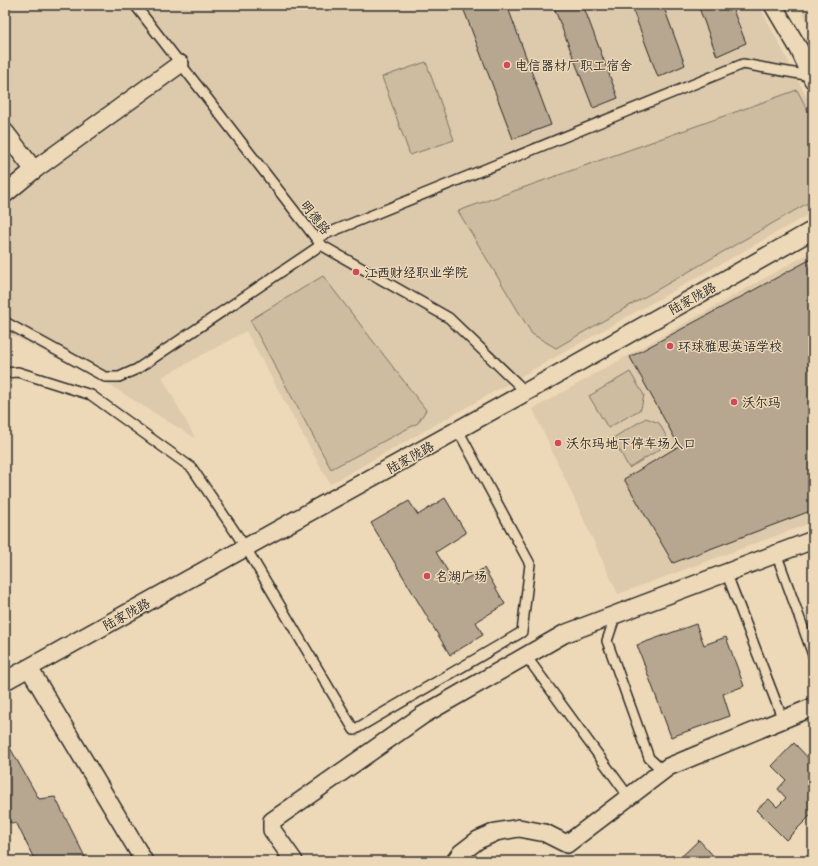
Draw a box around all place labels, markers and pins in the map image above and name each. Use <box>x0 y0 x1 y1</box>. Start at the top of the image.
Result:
place label: 电信器材厂职工宿舍 <box>515 57 632 75</box>
marker: 电信器材厂职工宿舍 <box>502 60 512 70</box>
place label: 江西财经职业学院 <box>364 264 468 282</box>
marker: 江西财经职业学院 <box>351 267 361 277</box>
place label: 环球雅思英语学校 <box>678 338 782 356</box>
marker: 环球雅思英语学校 <box>665 341 675 351</box>
place label: 沃尔玛 <box>742 394 781 412</box>
marker: 沃尔玛 <box>729 397 739 407</box>
place label: 沃尔玛地下停车场入口 <box>566 435 696 453</box>
marker: 沃尔玛地下停车场入口 <box>553 438 563 448</box>
place label: 名湖广场 <box>435 568 487 586</box>
marker: 名湖广场 <box>422 571 432 581</box>

